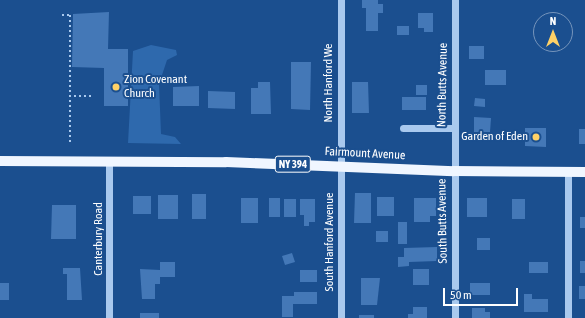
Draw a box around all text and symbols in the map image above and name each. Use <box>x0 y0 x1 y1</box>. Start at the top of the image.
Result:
north arrow <box>533 12 573 52</box>
text: N <box>550 15 556 27</box>
street label: North Hanford We <box>322 43 336 123</box>
street label: North Butts Avenue <box>435 43 451 127</box>
place label: Zion Covenant Church <box>124 73 187 101</box>
marker: Zion Covenant Church <box>111 82 121 92</box>
place label: Garden of Eden <box>461 130 528 144</box>
marker: Garden of Eden <box>531 132 541 142</box>
street label: Fairmount Avenue <box>324 145 406 163</box>
road number: NY 394 <box>274 155 312 173</box>
street label: South Butts Avenue <box>435 178 451 264</box>
street label: South Hanford Avenue <box>323 193 337 291</box>
street label: Canterbury Road <box>92 202 106 276</box>
scale bar <box>445 280 520 306</box>
text: 50 m <box>450 288 472 302</box>

